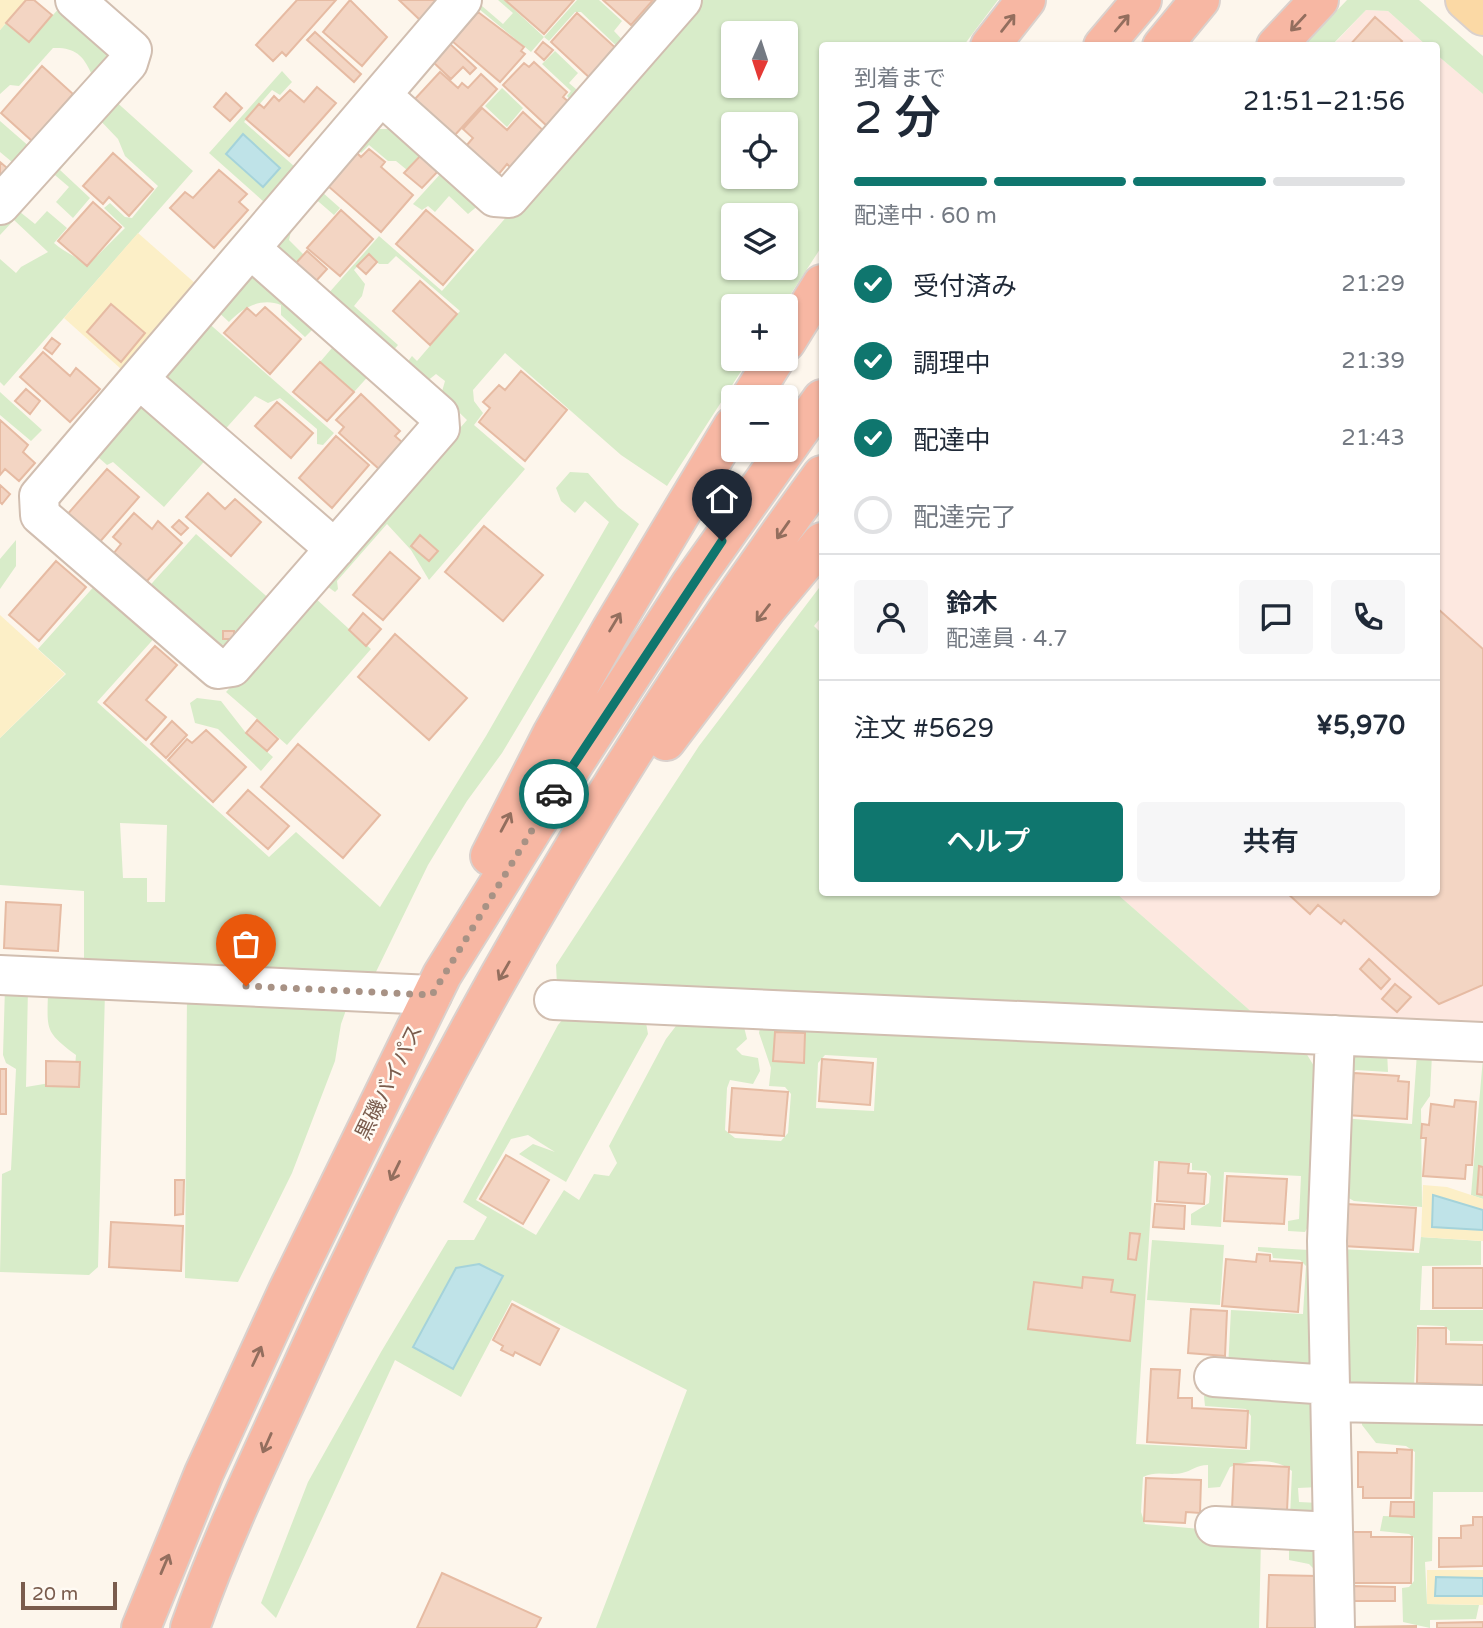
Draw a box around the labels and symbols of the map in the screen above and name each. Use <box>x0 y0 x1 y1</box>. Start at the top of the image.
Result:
one-way arrow <box>1001 14 1016 32</box>
one-way arrow <box>1114 14 1130 32</box>
one-way arrow <box>1289 14 1306 31</box>
north arrow <box>721 21 798 98</box>
pin <box>692 469 752 541</box>
one-way arrow <box>776 520 790 539</box>
one-way arrow <box>756 604 771 622</box>
one-way arrow <box>608 613 622 633</box>
courier <box>519 759 589 829</box>
one-way arrow <box>500 812 513 833</box>
pin <box>216 914 276 986</box>
one-way arrow <box>497 960 511 980</box>
street label: 黒磯バイパス <box>351 1020 428 1144</box>
one-way arrow <box>388 1160 402 1181</box>
one-way arrow <box>251 1346 264 1367</box>
one-way arrow <box>260 1432 273 1453</box>
one-way arrow <box>160 1554 173 1576</box>
scale bar <box>21 1579 117 1611</box>

